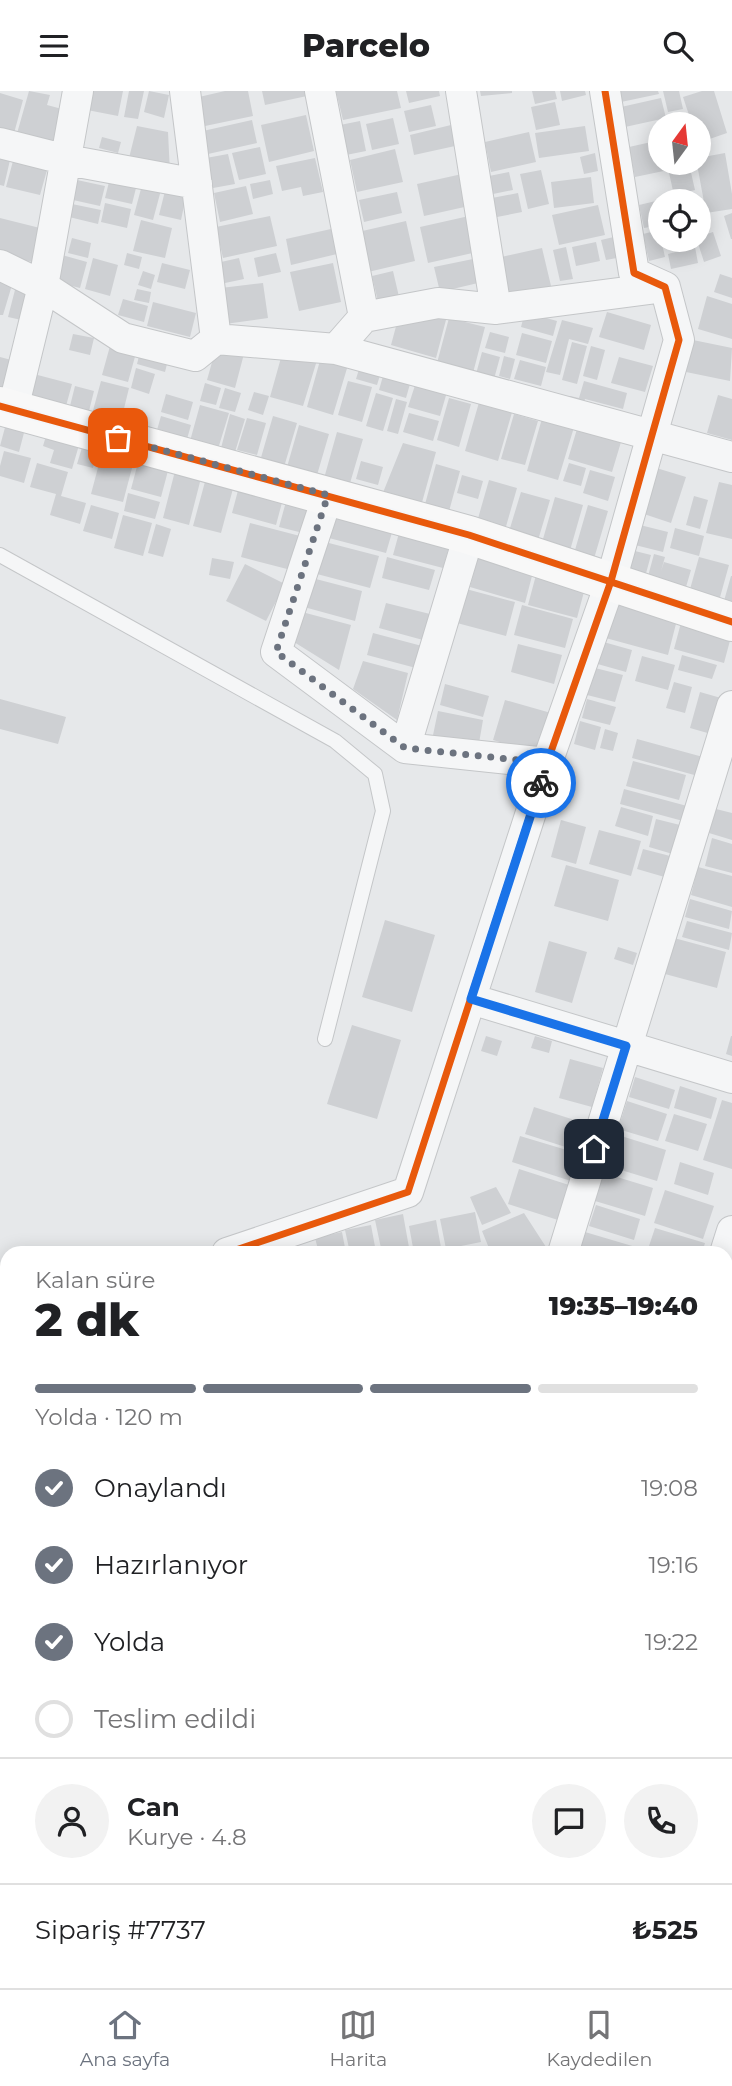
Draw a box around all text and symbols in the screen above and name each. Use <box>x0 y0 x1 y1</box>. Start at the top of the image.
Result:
text: Parcelo <box>302 26 430 65</box>
icon: menu <box>35 27 73 65</box>
icon: search <box>659 27 697 65</box>
north arrow <box>648 112 710 175</box>
map controls <box>648 112 711 252</box>
button: locate <box>648 189 711 252</box>
pin <box>88 408 148 468</box>
icon: bag <box>99 419 137 457</box>
courier <box>506 748 576 818</box>
icon: bike <box>522 764 560 802</box>
pin <box>564 1119 624 1179</box>
icon: home <box>575 1130 613 1168</box>
text: Kalan süre <box>35 1266 155 1294</box>
text: 19:35–19:40 <box>549 1290 698 1322</box>
text: 2 dk <box>35 1291 139 1348</box>
text: Yolda · 120 m <box>35 1403 183 1431</box>
icon: check <box>35 1469 73 1507</box>
text: Onaylandı <box>94 1472 227 1504</box>
text: 19:08 <box>641 1474 698 1502</box>
icon: check <box>35 1546 73 1584</box>
text: Hazırlanıyor <box>94 1549 248 1581</box>
text: 19:16 <box>649 1551 698 1579</box>
icon: check <box>35 1623 73 1661</box>
text: Yolda <box>94 1626 165 1658</box>
text: 19:22 <box>645 1628 698 1656</box>
text: Teslim edildi <box>94 1703 256 1735</box>
button: person <box>35 1784 109 1858</box>
button: chat <box>532 1784 606 1858</box>
button: phone <box>624 1784 698 1858</box>
text: Can <box>127 1791 180 1823</box>
text: Kurye · 4.8 <box>127 1823 247 1851</box>
text: Sipariş #7737 <box>35 1914 206 1946</box>
text: ₺525 <box>632 1914 698 1946</box>
tab: Ana sayfa <box>80 2006 170 2071</box>
tab: Harita <box>330 2006 387 2071</box>
tab: Kaydedilen <box>546 2006 652 2071</box>

